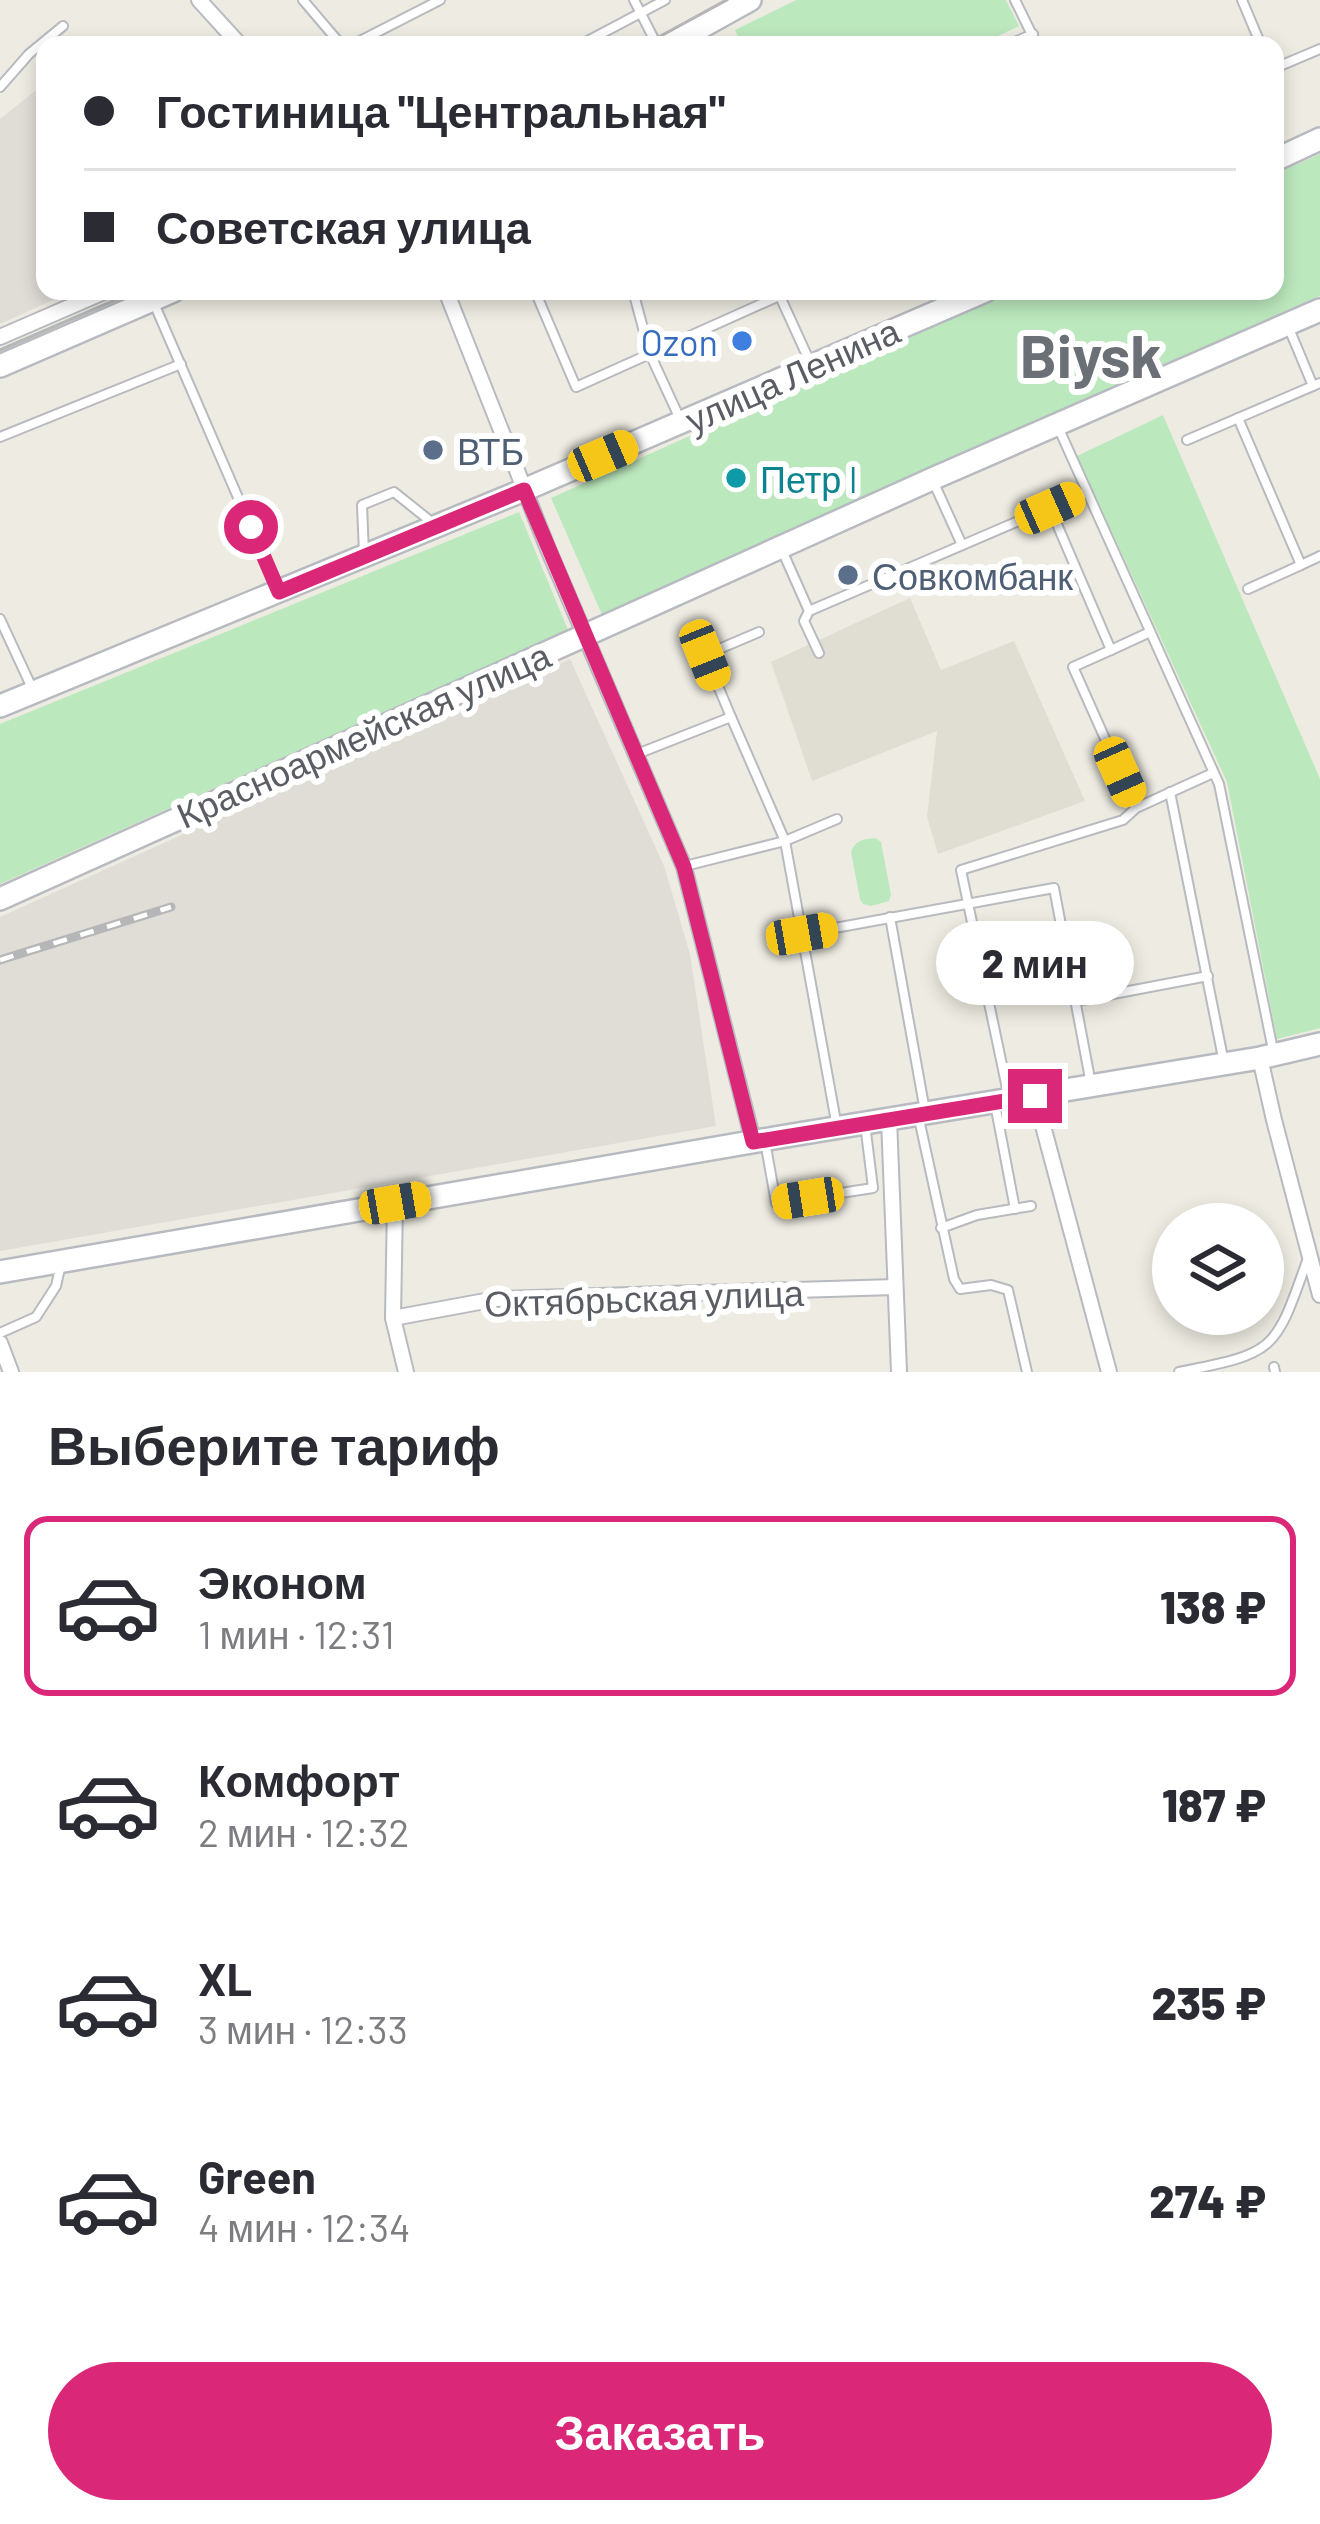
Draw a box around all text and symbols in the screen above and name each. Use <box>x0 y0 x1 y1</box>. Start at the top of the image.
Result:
text: Гостиница "Центральная" <box>156 83 725 137</box>
text: Советская улица <box>156 199 531 253</box>
street label: улица Ленина <box>678 307 907 441</box>
district label: Biysk <box>1020 318 1162 390</box>
place label: Ozon <box>641 320 718 363</box>
marker: Ozon <box>729 328 755 354</box>
car <box>563 425 643 487</box>
place label: ВТБ <box>457 429 524 472</box>
marker: ВТБ <box>420 437 446 463</box>
place label: Петр I <box>760 457 858 501</box>
marker: Петр I <box>723 465 749 491</box>
car <box>1010 477 1090 539</box>
route start <box>224 500 278 554</box>
place label: Совкомбанк <box>872 554 1073 597</box>
marker: Совкомбанк <box>835 562 861 588</box>
car <box>675 615 735 695</box>
street label: Красноармейская улица <box>170 632 558 837</box>
car <box>1089 732 1151 812</box>
car <box>763 910 841 958</box>
callout: 2 мин <box>936 922 1134 1006</box>
text: 2 мин <box>982 939 1088 986</box>
route end <box>1008 1069 1062 1123</box>
car <box>770 1175 846 1221</box>
car <box>356 1179 434 1227</box>
map controls <box>1152 1203 1284 1335</box>
button: layers <box>1152 1203 1284 1335</box>
street label: Октябрьская улица <box>483 1270 806 1325</box>
text: Выберите тариф <box>48 1411 500 1476</box>
icon: car <box>54 1552 162 1660</box>
text: Эконом <box>198 1554 367 1608</box>
text: 138 ₽ <box>1160 1579 1266 1633</box>
text: 1 мин · 12:31 <box>198 1610 395 1657</box>
icon: car <box>54 1750 162 1858</box>
text: Комфорт <box>198 1752 400 1806</box>
text: 187 ₽ <box>1162 1777 1266 1831</box>
text: 2 мин · 12:32 <box>198 1808 409 1855</box>
icon: car <box>54 1948 162 2056</box>
text: XL <box>198 1951 252 2005</box>
text: 235 ₽ <box>1151 1975 1266 2029</box>
text: 3 мин · 12:33 <box>198 2005 408 2052</box>
icon: car <box>54 2146 162 2254</box>
text: Green <box>198 2149 316 2203</box>
text: 274 ₽ <box>1149 2173 1266 2227</box>
text: 4 мин · 12:34 <box>198 2203 411 2250</box>
button: Заказать <box>48 2362 1272 2500</box>

